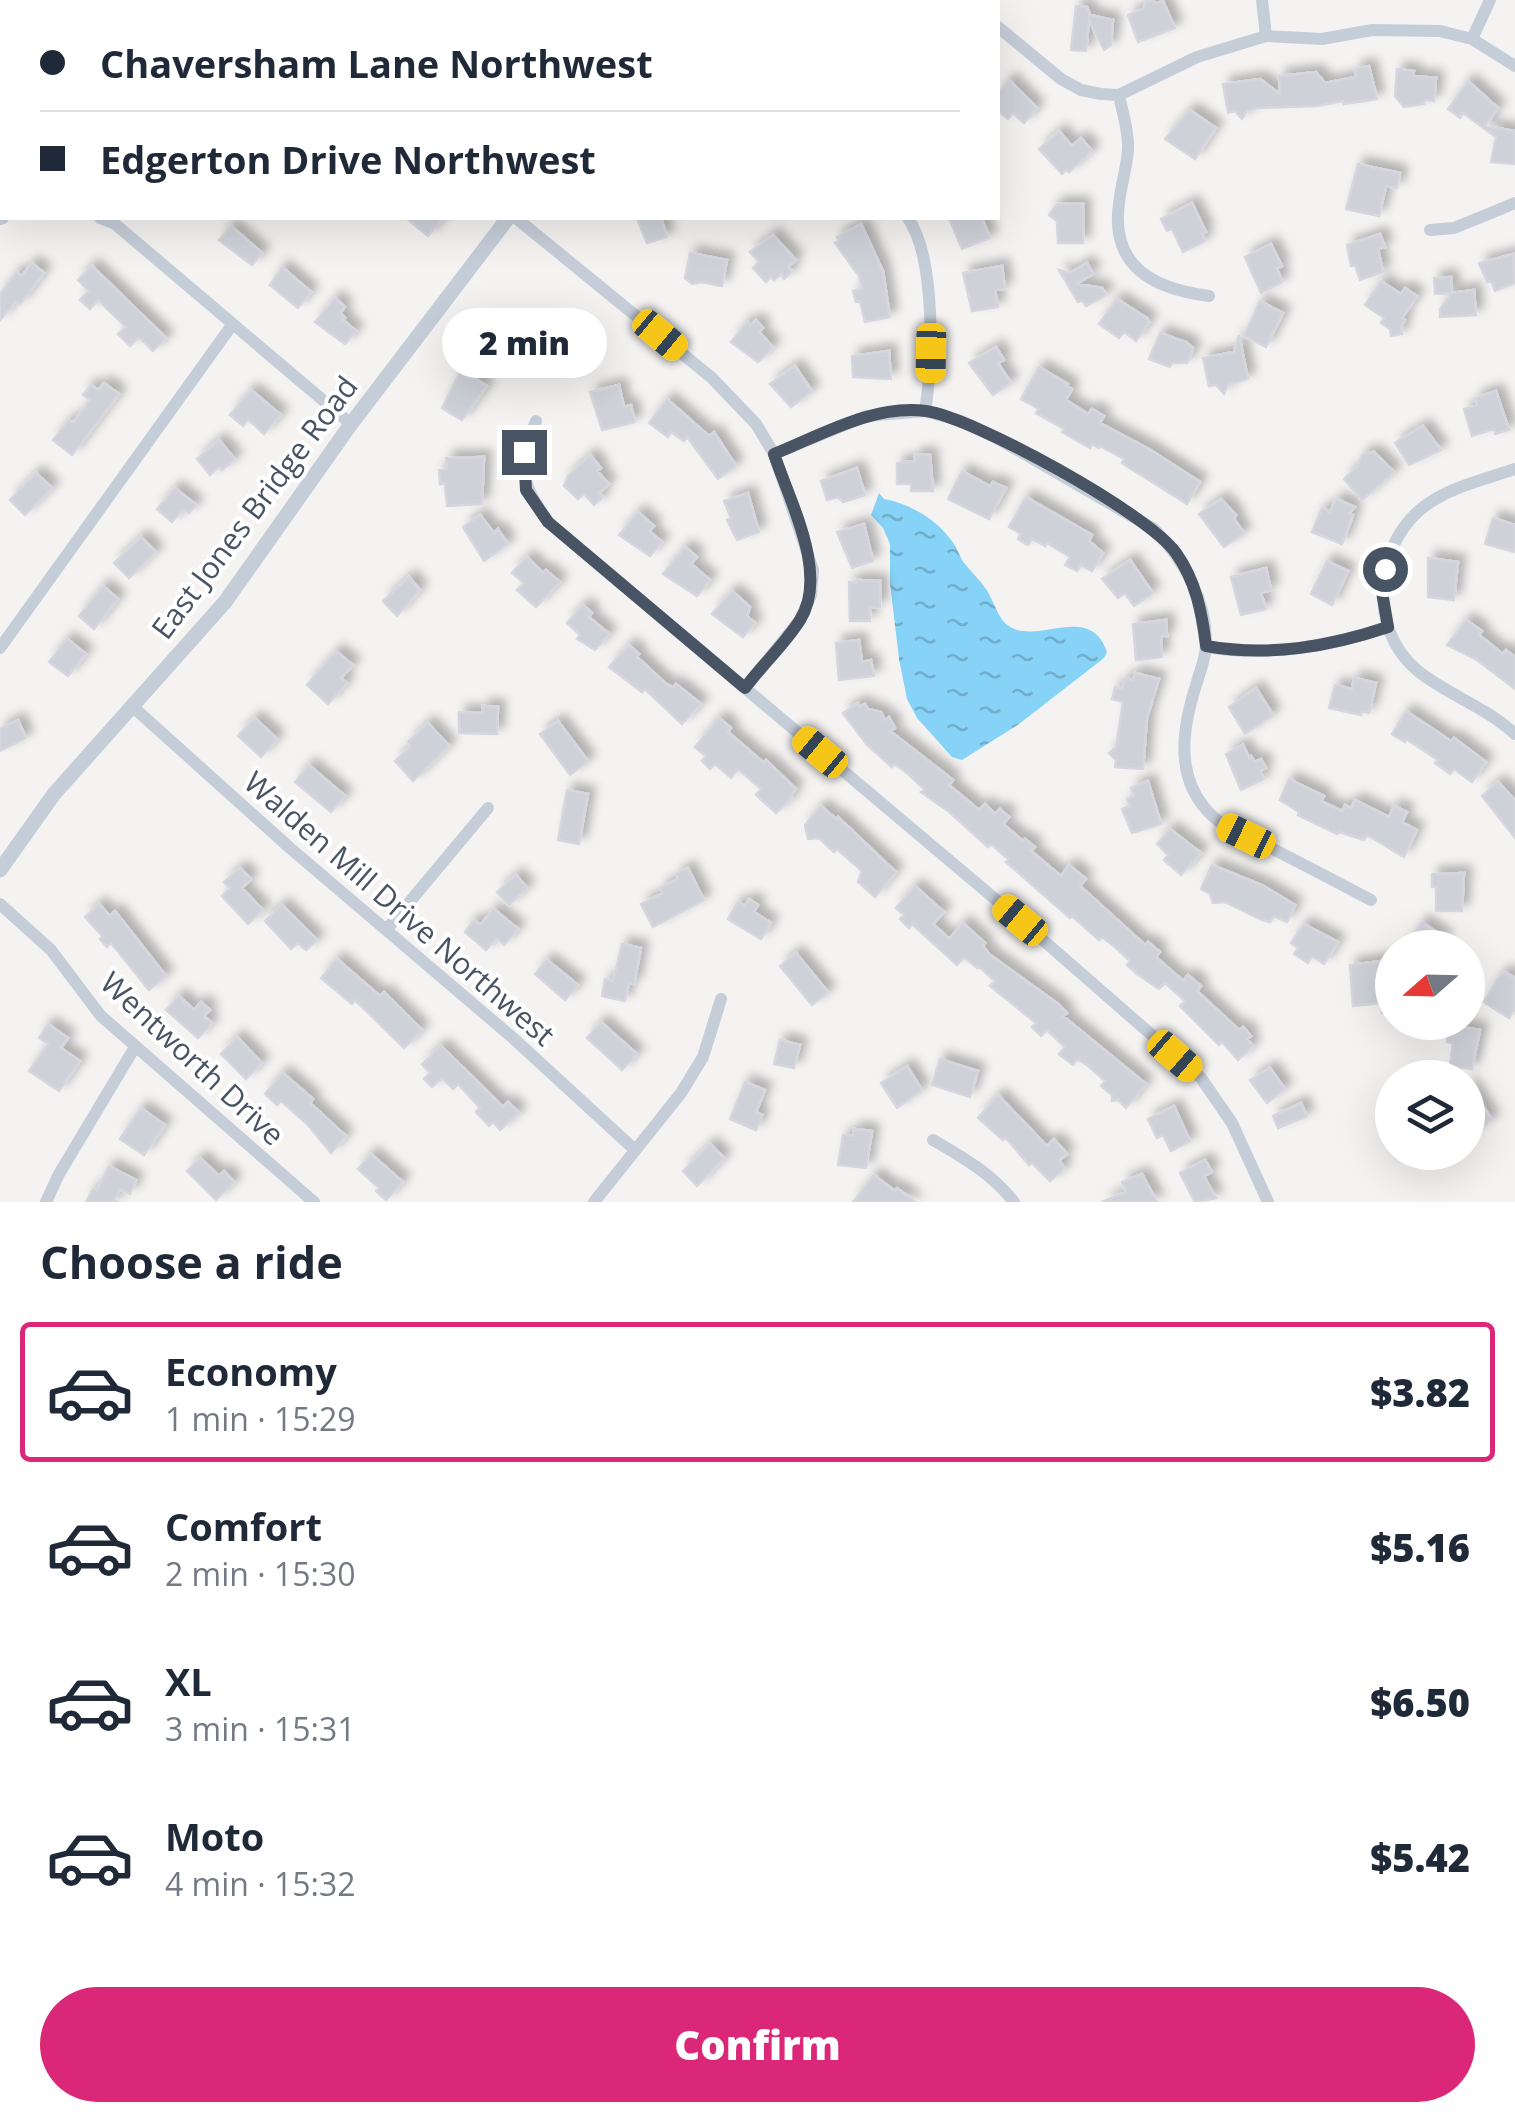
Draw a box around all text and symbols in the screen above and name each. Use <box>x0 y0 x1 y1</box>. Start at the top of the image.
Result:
text: Chaversham Lane Northwest <box>100 37 653 89</box>
text: Edgerton Drive Northwest <box>100 133 596 185</box>
car <box>627 304 693 366</box>
callout: 2 min <box>442 307 606 377</box>
text: 2 min <box>479 321 570 364</box>
car <box>915 323 947 383</box>
street label: East Jones Bridge Road <box>141 367 367 647</box>
route end <box>502 430 547 475</box>
route start <box>1363 547 1408 592</box>
car <box>787 721 853 783</box>
street label: Walden Mill Drive Northwest <box>236 762 564 1054</box>
car <box>1212 809 1280 863</box>
car <box>987 889 1053 951</box>
north arrow <box>1375 930 1485 1040</box>
map controls <box>1375 930 1485 1170</box>
street label: Wentworth Drive <box>92 962 294 1154</box>
car <box>1143 1025 1207 1087</box>
button: layers <box>1375 1060 1485 1170</box>
text: Choose a ride <box>40 1231 343 1292</box>
text: Economy <box>165 1345 337 1397</box>
icon: car <box>45 1347 135 1437</box>
text: $3.82 <box>1370 1366 1470 1418</box>
text: 1 min · 15:29 <box>165 1397 356 1440</box>
text: Comfort <box>165 1500 322 1552</box>
icon: car <box>45 1502 135 1592</box>
text: $5.16 <box>1370 1521 1470 1573</box>
text: 2 min · 15:30 <box>165 1552 356 1595</box>
text: XL <box>165 1655 212 1707</box>
icon: car <box>45 1657 135 1747</box>
text: $6.50 <box>1370 1676 1470 1728</box>
text: 3 min · 15:31 <box>165 1707 356 1750</box>
text: Moto <box>165 1810 264 1862</box>
icon: car <box>45 1812 135 1902</box>
text: $5.42 <box>1370 1831 1470 1883</box>
text: 4 min · 15:32 <box>165 1862 356 1905</box>
button: Confirm <box>40 1987 1475 2102</box>

